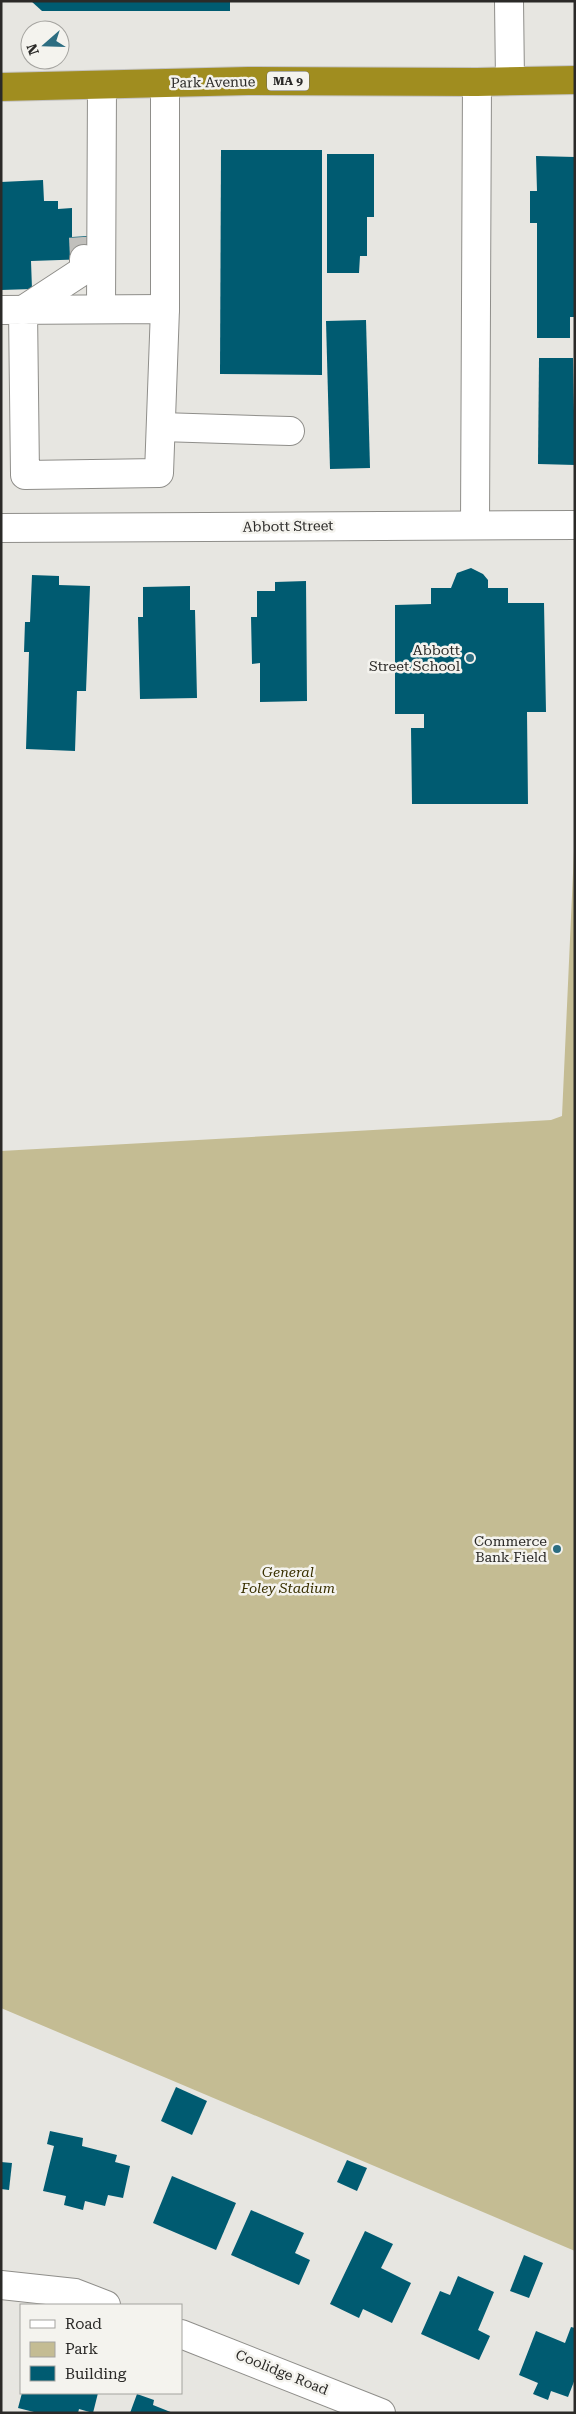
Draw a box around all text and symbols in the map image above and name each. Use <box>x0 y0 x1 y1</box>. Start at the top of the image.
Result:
north arrow <box>20 20 70 70</box>
text: N <box>23 41 42 57</box>
road number: MA 9 <box>267 72 309 90</box>
street label: Park Avenue <box>171 73 256 91</box>
street label: Abbott Street <box>242 517 334 535</box>
place label: Abbott Street School <box>369 642 461 674</box>
marker: Abbott Street School <box>464 652 476 664</box>
place label: Commerce Bank Field <box>474 1533 547 1565</box>
marker: Commerce Bank Field <box>551 1543 563 1555</box>
park label: General Foley Stadium <box>240 1564 335 1596</box>
legend <box>20 2304 182 2394</box>
text: Road <box>65 2315 102 2333</box>
text: Park <box>65 2340 99 2358</box>
street label: Coolidge Road <box>233 2346 331 2398</box>
text: Building <box>65 2365 127 2383</box>

